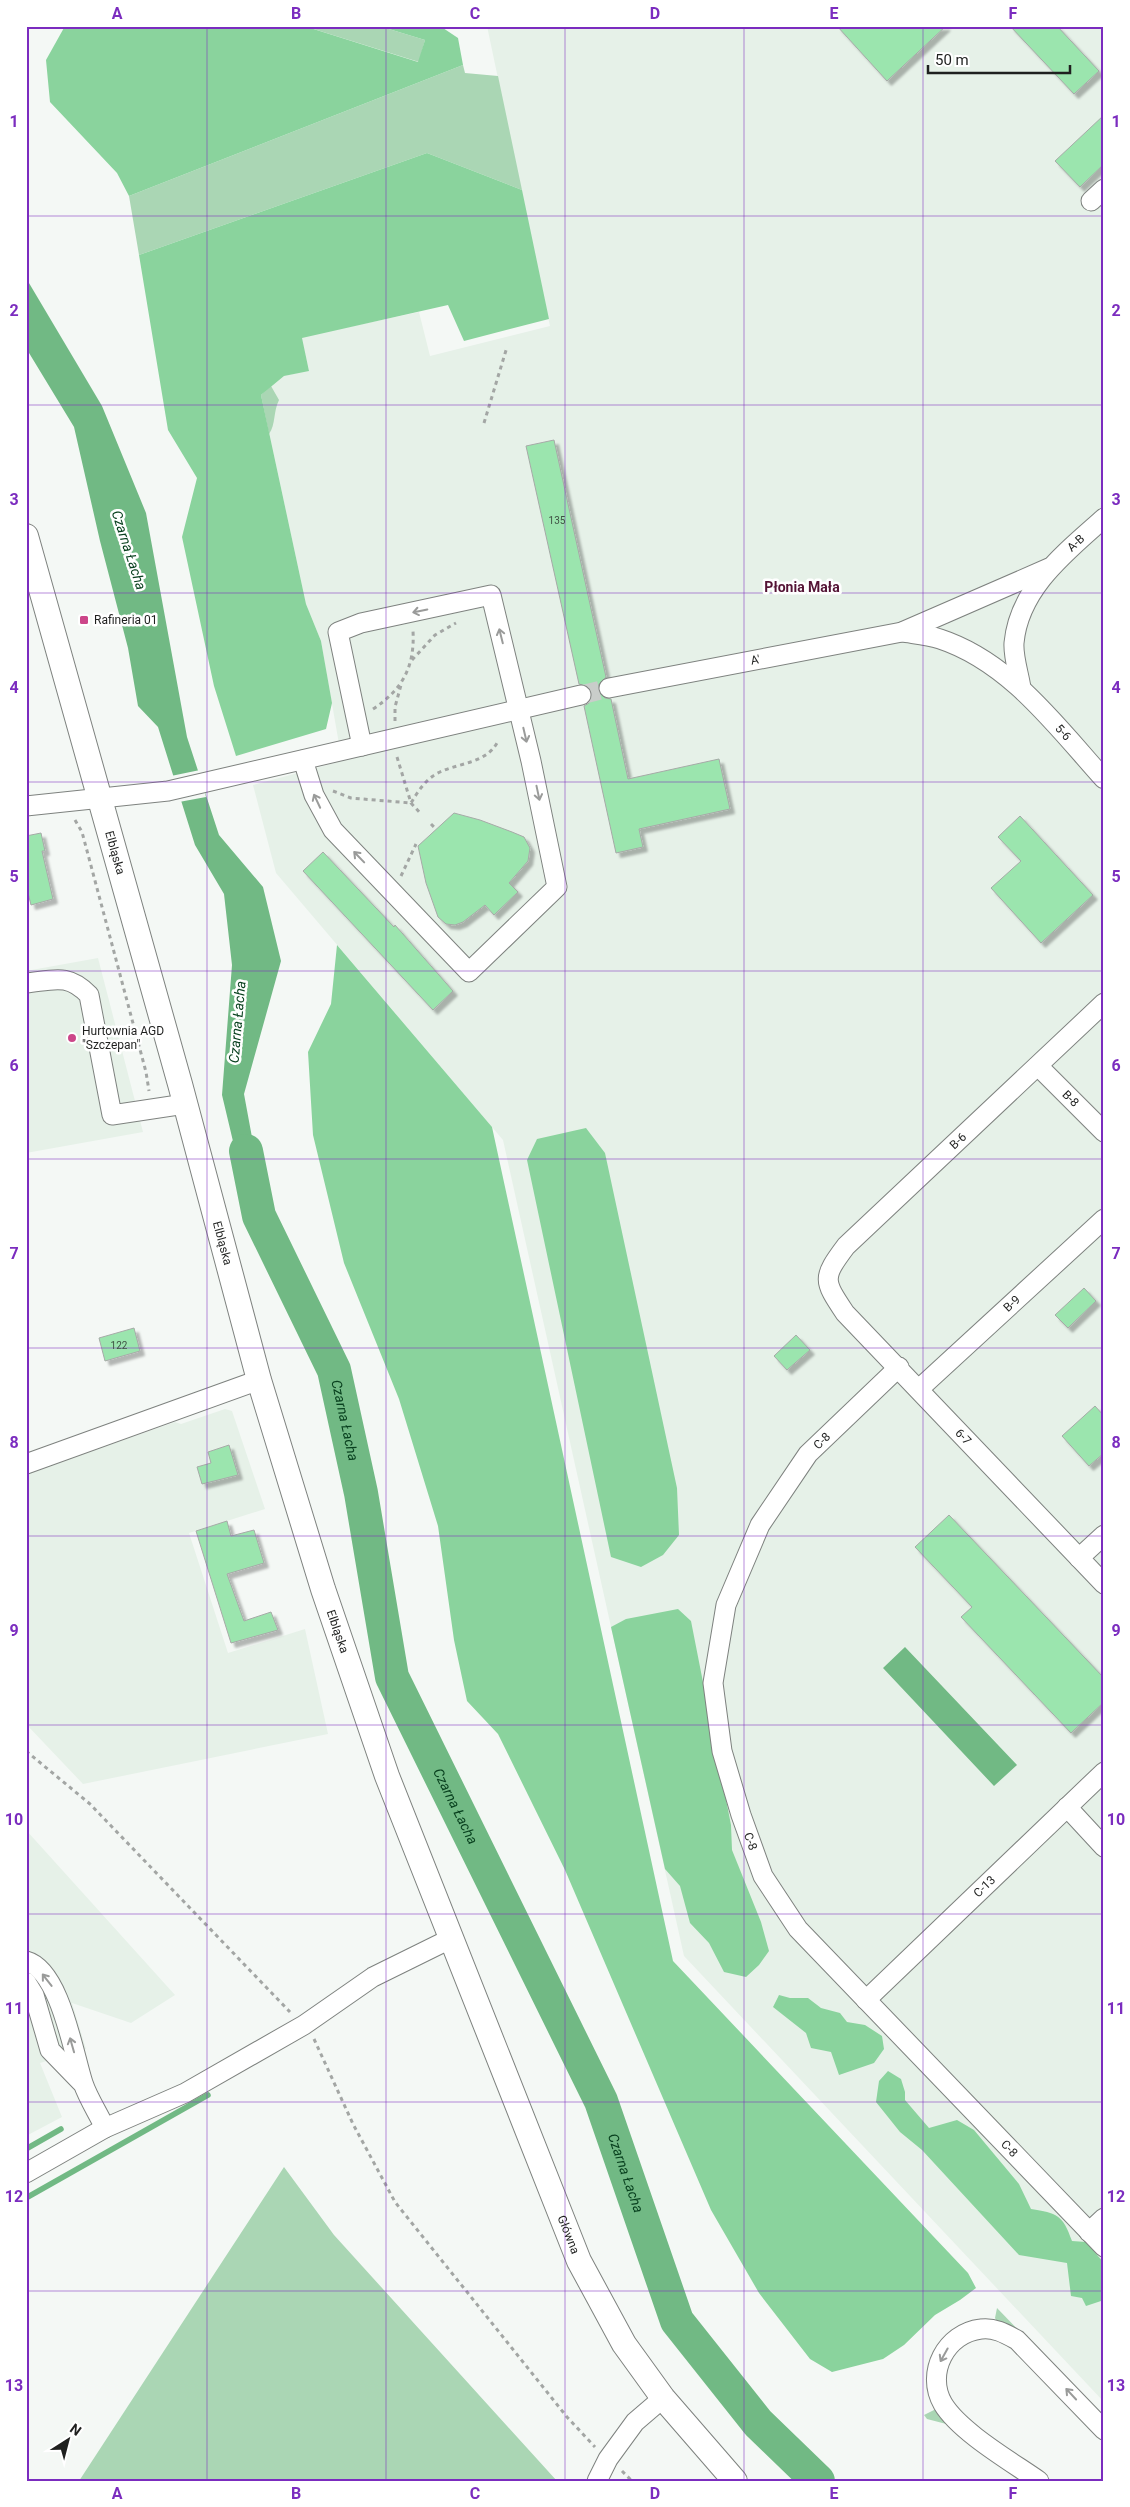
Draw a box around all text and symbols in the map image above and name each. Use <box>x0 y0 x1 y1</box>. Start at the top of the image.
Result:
text: A <box>112 4 123 23</box>
text: B <box>291 4 301 23</box>
text: C <box>470 4 480 23</box>
text: D <box>650 4 660 23</box>
text: E <box>830 4 839 23</box>
text: F <box>1009 4 1018 23</box>
scale bar <box>928 42 1070 74</box>
text: 50 m <box>935 51 969 69</box>
text: 1 <box>9 112 19 131</box>
text: 1 <box>1111 112 1121 131</box>
text: 2 <box>9 301 19 320</box>
text: 2 <box>1111 301 1121 320</box>
text: 3 <box>9 490 19 509</box>
text: 3 <box>1111 490 1121 509</box>
water label: Czarna Łacha <box>109 508 149 592</box>
house number: 135 <box>549 515 566 526</box>
street label: A-B <box>1064 532 1087 555</box>
district label: Płonia Mała <box>764 579 840 595</box>
one-way arrow <box>412 607 428 616</box>
place label: Rafineria 01 <box>94 613 158 627</box>
marker: Rafineria 01 <box>78 614 90 626</box>
one-way arrow <box>496 628 506 644</box>
street label: A' <box>750 652 761 668</box>
text: 4 <box>9 678 19 697</box>
text: 4 <box>1111 678 1121 697</box>
street label: 5-6 <box>1052 721 1074 744</box>
one-way arrow <box>521 727 530 743</box>
one-way arrow <box>534 784 543 800</box>
one-way arrow <box>311 794 321 809</box>
street label: Elbląska <box>102 829 128 876</box>
one-way arrow <box>353 850 365 863</box>
text: 5 <box>9 867 19 886</box>
text: 5 <box>1111 867 1121 886</box>
water label: Czarna Łacha <box>225 980 249 1064</box>
place label: Hurtownia AGD "Szczepan" <box>82 1024 164 1052</box>
marker: Hurtownia AGD "Szczepan" <box>66 1032 78 1044</box>
text: 6 <box>9 1056 19 1075</box>
text: 6 <box>1111 1056 1121 1075</box>
street label: B-8 <box>1059 1087 1082 1110</box>
street label: B-6 <box>947 1130 969 1152</box>
street label: Elbląska <box>210 1220 235 1267</box>
text: 7 <box>9 1244 19 1263</box>
text: 7 <box>1111 1244 1121 1263</box>
street label: B-9 <box>1001 1293 1023 1315</box>
house number: 122 <box>111 1340 128 1351</box>
water label: Czarna Łacha <box>328 1378 362 1462</box>
street label: 6-7 <box>952 1426 974 1448</box>
street label: C-8 <box>811 1430 833 1452</box>
text: 8 <box>9 1433 19 1452</box>
text: 8 <box>1111 1433 1121 1452</box>
street label: Elbląska <box>324 1608 351 1655</box>
text: 9 <box>9 1621 19 1640</box>
text: 9 <box>1111 1621 1121 1640</box>
water label: Czarna Łacha <box>430 1765 481 1847</box>
text: 10 <box>5 1810 23 1829</box>
text: 10 <box>1107 1810 1125 1829</box>
street label: C-8 <box>741 1831 760 1852</box>
street label: C-13 <box>971 1873 998 1900</box>
one-way arrow <box>42 1974 53 1987</box>
text: 11 <box>5 1999 23 2018</box>
text: 11 <box>1107 1999 1125 2018</box>
one-way arrow <box>67 2038 77 2054</box>
water label: Czarna Łacha <box>605 2131 647 2215</box>
street label: C-8 <box>998 2137 1021 2160</box>
text: 12 <box>5 2187 23 2206</box>
text: 12 <box>1107 2187 1125 2206</box>
street label: Główna <box>555 2213 582 2256</box>
one-way arrow <box>939 2347 949 2362</box>
text: 13 <box>5 2376 23 2395</box>
text: 13 <box>1107 2376 1125 2395</box>
one-way arrow <box>1065 2388 1077 2400</box>
north arrow <box>42 2414 92 2464</box>
text: N <box>67 2420 84 2439</box>
text: A <box>112 2484 123 2503</box>
text: B <box>291 2484 301 2503</box>
text: C <box>470 2484 480 2503</box>
text: D <box>650 2484 660 2503</box>
text: E <box>830 2484 839 2503</box>
text: F <box>1009 2484 1018 2503</box>

